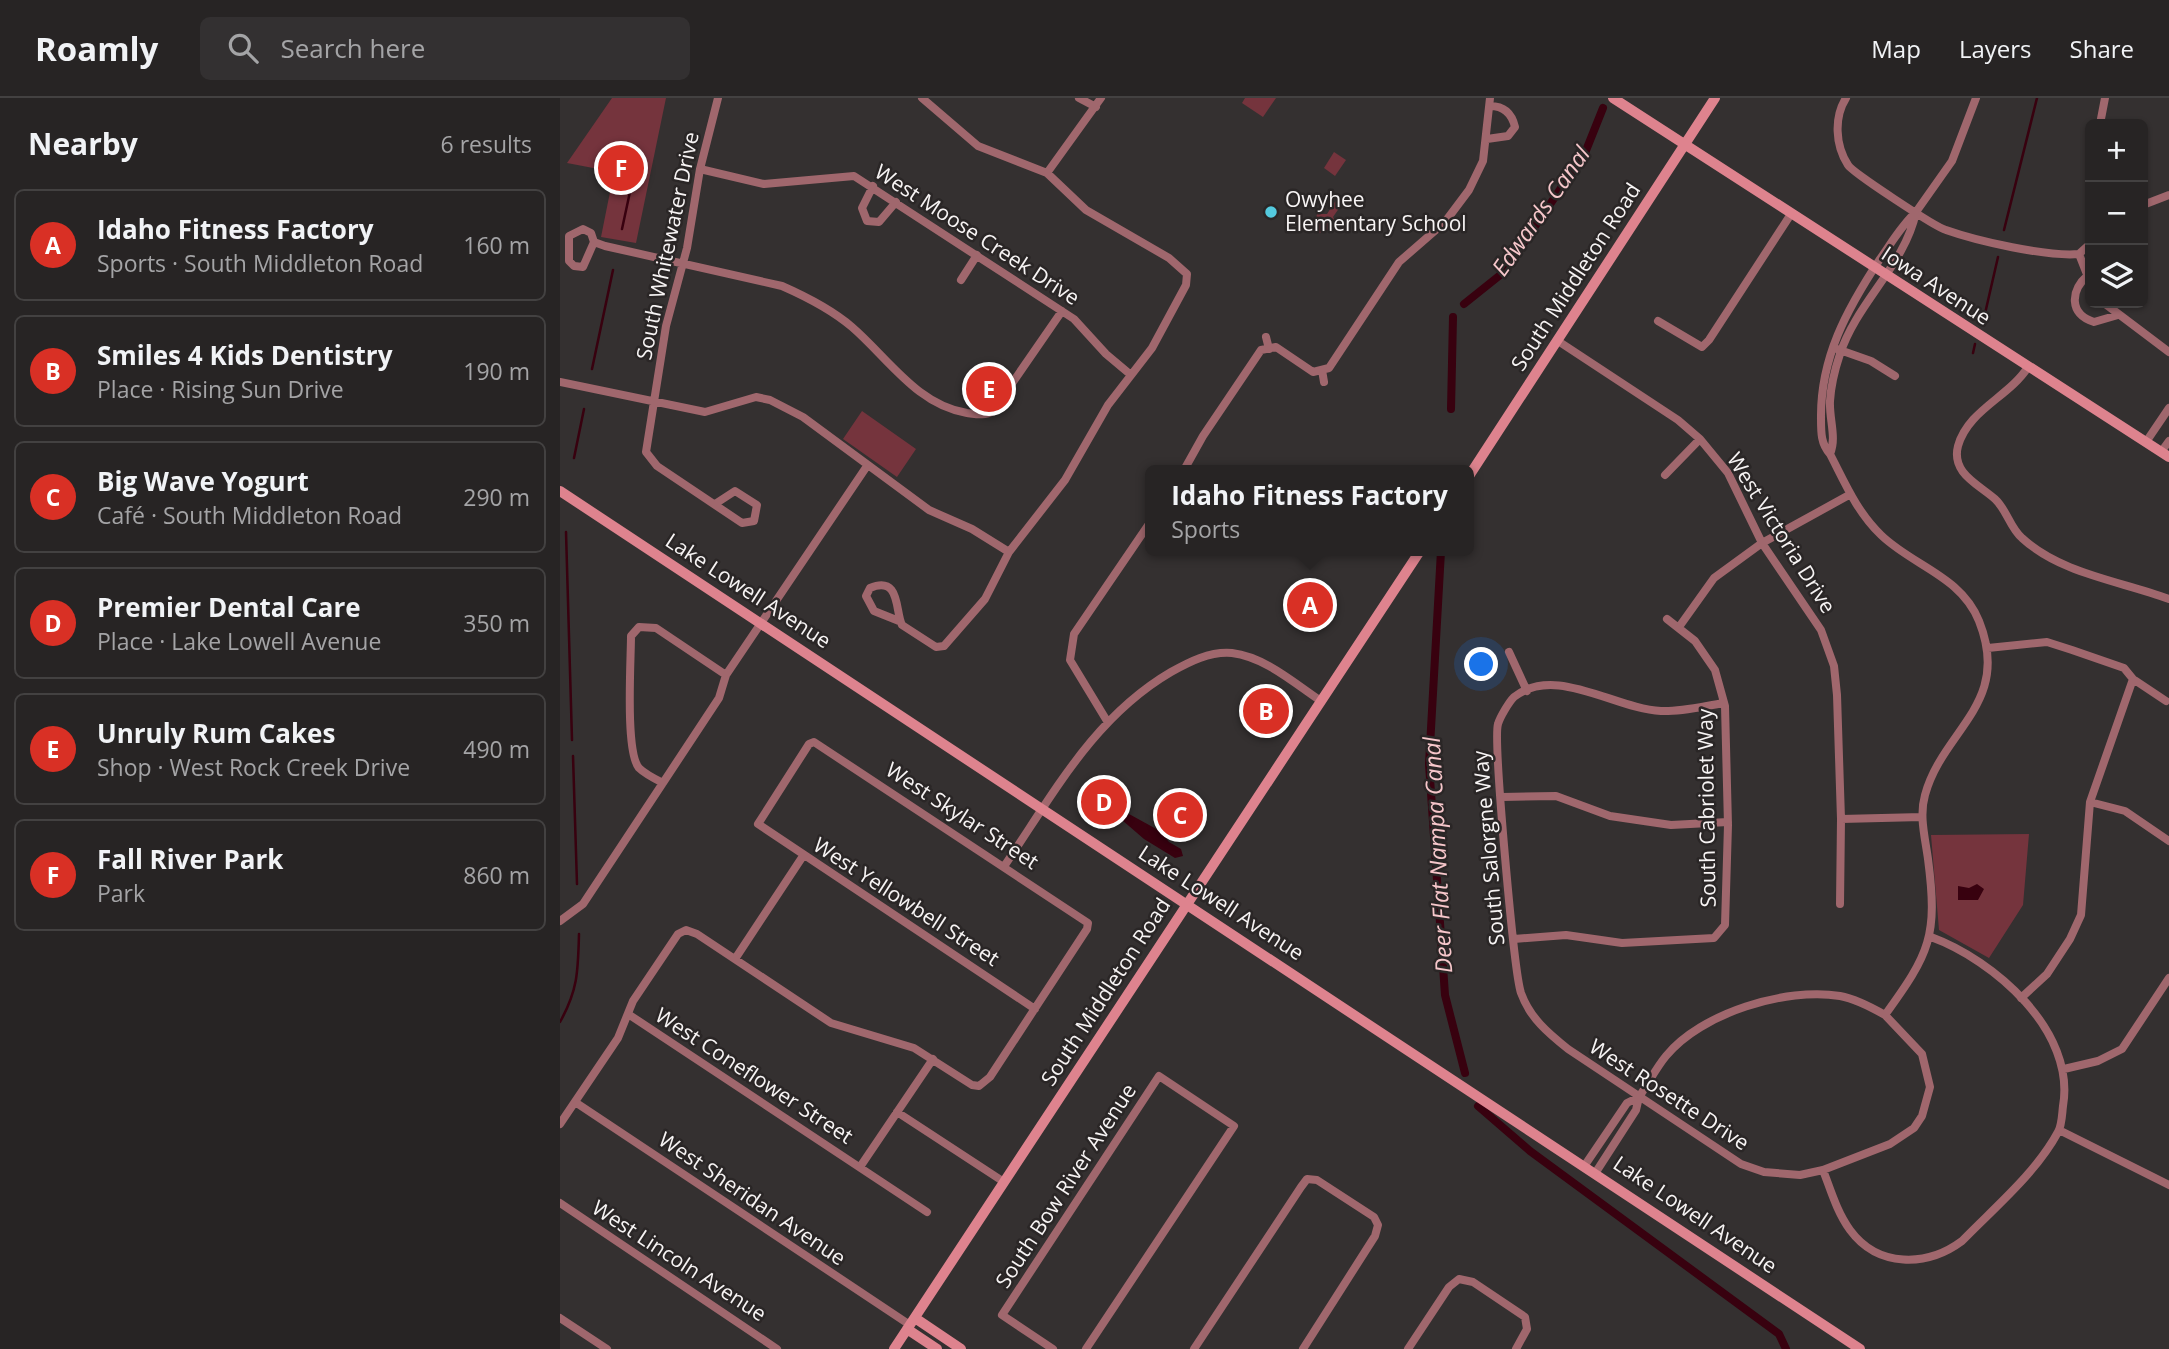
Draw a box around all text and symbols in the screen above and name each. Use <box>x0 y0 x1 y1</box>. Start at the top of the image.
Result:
search box <box>200 17 690 80</box>
text: Roamly <box>35 26 158 71</box>
icon: search <box>224 29 262 67</box>
text: Search here <box>280 30 425 66</box>
text: Map <box>1871 32 1921 65</box>
text: Layers <box>1959 32 2032 65</box>
text: Share <box>2070 32 2134 65</box>
map controls <box>2085 119 2148 308</box>
button: + <box>2085 119 2148 182</box>
text: Nearby <box>28 123 138 164</box>
text: 6 results <box>441 128 532 160</box>
street label: South Whitewater Drive <box>629 129 705 362</box>
water label: Edwards Canal <box>1484 138 1597 282</box>
pin: F <box>598 142 644 194</box>
street label: West Moose Creek Drive <box>870 157 1085 311</box>
street label: South Middleton Road <box>1504 177 1646 376</box>
button: − <box>2085 182 2148 245</box>
place label: Owyhee Elementary School <box>1285 185 1467 237</box>
marker: Owyhee Elementary School <box>1263 204 1279 220</box>
text: Idaho Fitness Factory <box>97 211 374 247</box>
text: A <box>45 229 61 261</box>
text: 160 m <box>463 229 530 261</box>
street label: Iowa Avenue <box>1876 239 1997 331</box>
button: layers <box>2085 245 2148 308</box>
text: Sports · South Middleton Road <box>97 247 423 279</box>
text: Smiles 4 Kids Dentistry <box>97 337 392 373</box>
text: B <box>45 355 61 387</box>
text: 190 m <box>463 355 530 387</box>
pin: E <box>966 363 1012 415</box>
text: Place · Rising Sun Drive <box>97 373 344 405</box>
street label: West Victoria Drive <box>1721 447 1843 618</box>
text: Big Wave Yogurt <box>97 463 309 499</box>
popup <box>1145 465 1474 556</box>
text: Idaho Fitness Factory <box>1171 477 1448 513</box>
text: C <box>46 481 60 513</box>
text: 290 m <box>463 481 530 513</box>
text: Café · South Middleton Road <box>97 499 402 531</box>
text: Sports <box>1171 513 1240 545</box>
street label: Lake Lowell Avenue <box>661 526 837 654</box>
pin: A <box>1287 579 1333 631</box>
text: Premier Dental Care <box>97 589 361 625</box>
text: D <box>44 607 62 639</box>
text: 350 m <box>463 607 530 639</box>
text: Place · Lake Lowell Avenue <box>97 625 381 657</box>
your location <box>1464 647 1498 681</box>
pin: B <box>1243 685 1289 737</box>
street label: South Cabriolet Way <box>1690 708 1722 908</box>
text: Unruly Rum Cakes <box>97 715 335 751</box>
text: E <box>47 733 59 765</box>
text: 490 m <box>463 733 530 765</box>
water label: Deer Flat Nampa Canal <box>1415 735 1459 974</box>
street label: South Salorgne Way <box>1465 749 1510 947</box>
text: Shop · West Rock Creek Drive <box>97 751 410 783</box>
street label: West Skylar Street <box>881 755 1044 875</box>
pin: D <box>1081 776 1127 828</box>
pin: C <box>1157 789 1203 841</box>
street label: West Yellowbell Street <box>808 830 1005 972</box>
street label: Lake Lowell Avenue <box>1134 838 1310 966</box>
text: Fall River Park <box>97 841 283 877</box>
text: F <box>47 859 59 891</box>
text: 860 m <box>463 859 530 891</box>
text: Park <box>97 877 145 909</box>
street label: South Middleton Road <box>1034 892 1176 1091</box>
street label: West Coneflower Street <box>650 1001 859 1150</box>
street label: West Rosette Drive <box>1584 1032 1755 1156</box>
street label: South Bow River Avenue <box>988 1078 1142 1293</box>
street label: West Sheridan Avenue <box>653 1125 852 1271</box>
street label: Lake Lowell Avenue <box>1608 1149 1783 1279</box>
street label: West Lincoln Avenue <box>587 1193 772 1327</box>

